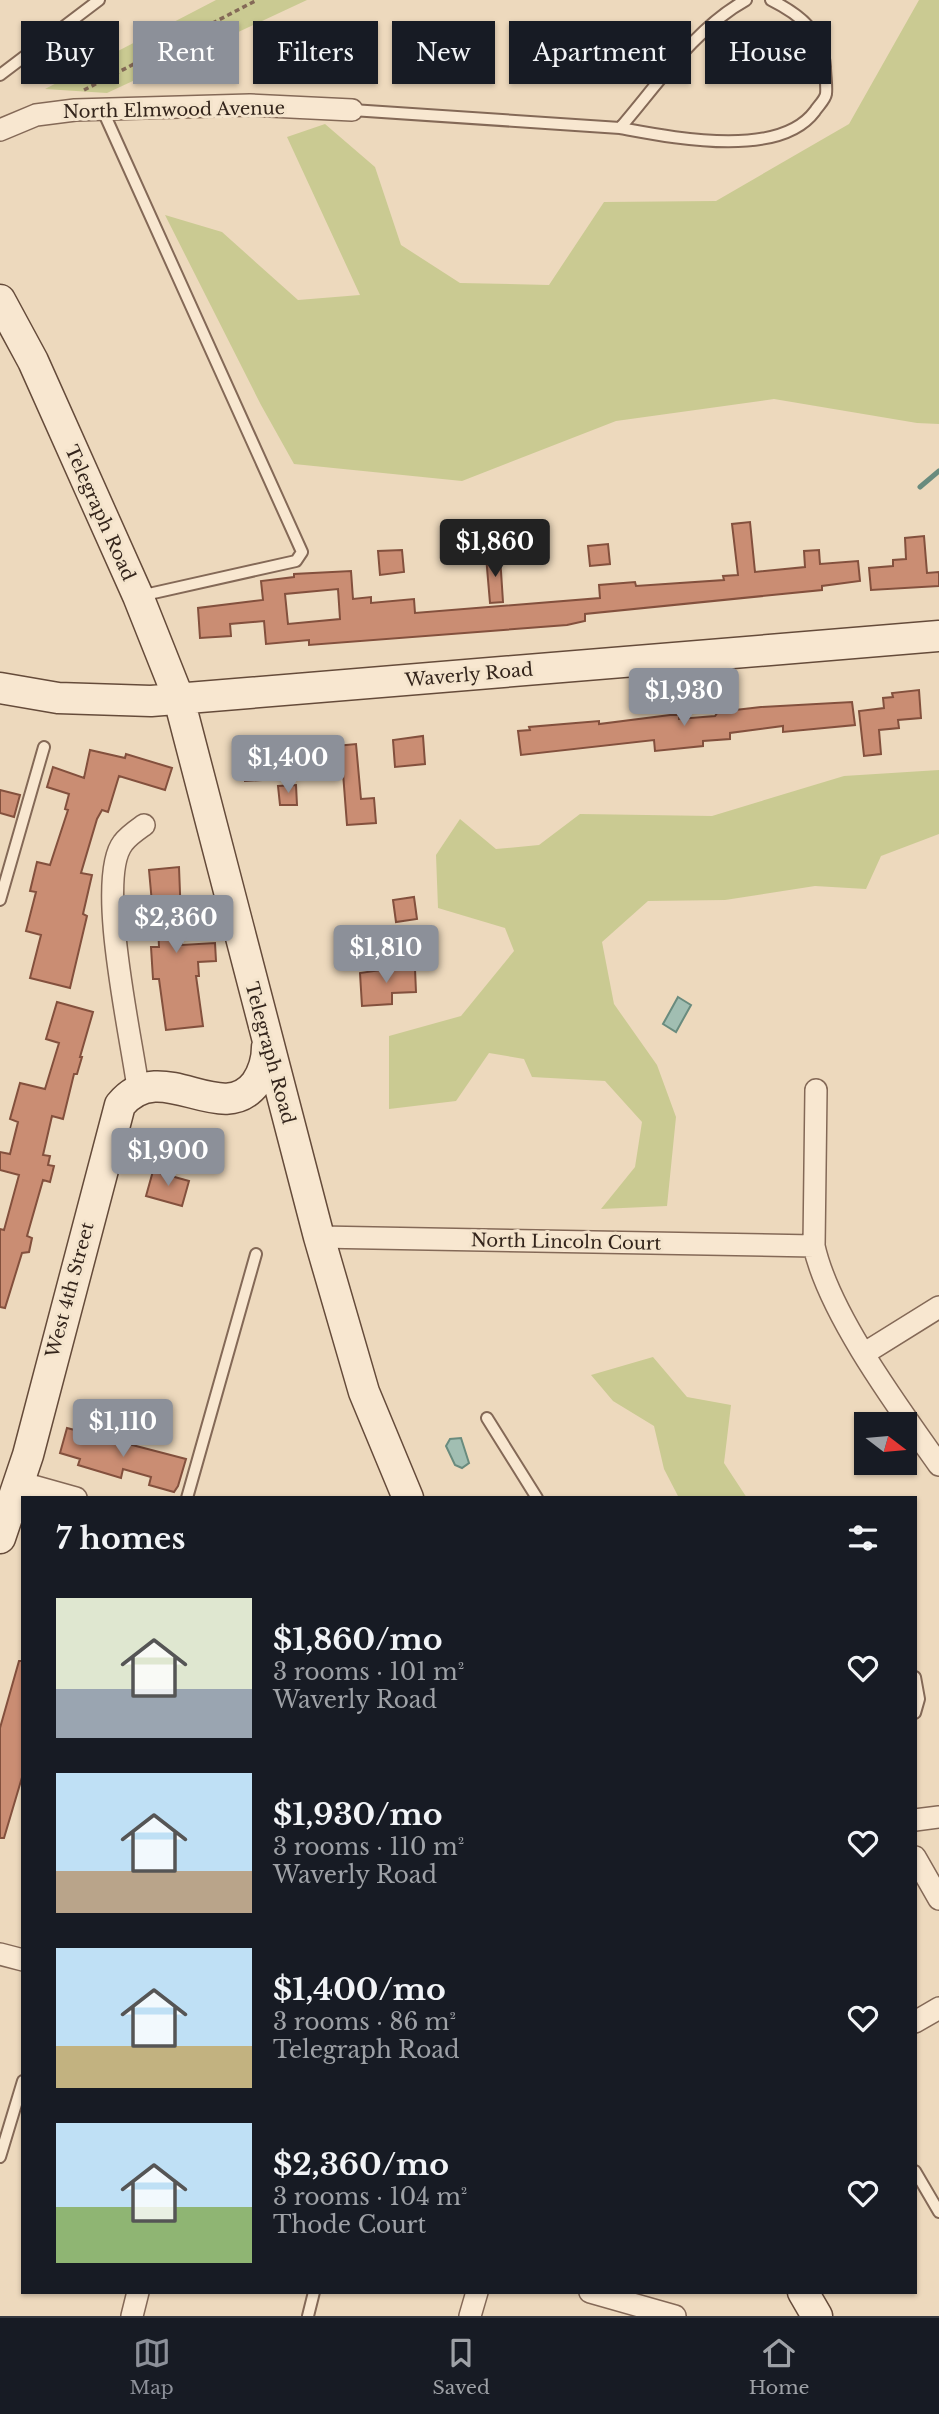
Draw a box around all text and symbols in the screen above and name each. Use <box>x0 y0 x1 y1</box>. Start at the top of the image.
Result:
chip: Buy <box>21 21 119 84</box>
chip: Rent <box>133 21 239 84</box>
chip: Filters <box>253 21 378 84</box>
chip: New <box>392 21 495 84</box>
chip: Apartment <box>509 21 691 84</box>
chip: House <box>705 21 831 84</box>
street label: North Elmwood Avenue <box>63 97 285 123</box>
street label: Telegraph Road <box>60 442 140 584</box>
pin: $1,860 <box>438 520 552 579</box>
text: $1,860 <box>456 528 534 556</box>
street label: Waverly Road <box>403 658 534 692</box>
pin: $1,930 <box>627 668 741 728</box>
text: $1,930 <box>645 677 723 705</box>
pin: $1,400 <box>231 736 345 795</box>
text: $1,400 <box>248 744 328 772</box>
pin: $2,360 <box>119 895 233 955</box>
text: $2,360 <box>134 904 218 932</box>
pin: $1,810 <box>329 926 443 985</box>
text: $1,810 <box>350 934 422 962</box>
street label: Telegraph Road <box>240 980 300 1126</box>
pin: $1,900 <box>111 1128 225 1188</box>
text: $1,900 <box>127 1137 209 1165</box>
street label: West 4th Street <box>41 1220 99 1361</box>
street label: North Lincoln Court <box>471 1229 662 1255</box>
pin: $1,110 <box>66 1400 180 1459</box>
text: $1,110 <box>89 1408 157 1436</box>
north arrow <box>854 1412 917 1475</box>
map controls <box>854 1412 917 1475</box>
icon: filters <box>844 1519 882 1557</box>
text: 7 homes <box>56 1520 185 1557</box>
text: $1,860/mo <box>273 1621 442 1658</box>
icon: home <box>112 1626 196 1710</box>
icon: heart <box>844 1649 882 1687</box>
text: 3 rooms · 101 m² <box>273 1658 464 1686</box>
text: Waverly Road <box>273 1686 437 1714</box>
text: $1,930/mo <box>273 1796 443 1833</box>
icon: home <box>112 1801 196 1885</box>
icon: heart <box>844 1824 882 1862</box>
text: 3 rooms · 110 m² <box>273 1833 464 1861</box>
text: Waverly Road <box>273 1861 437 1889</box>
text: $1,400/mo <box>273 1971 446 2008</box>
icon: home <box>112 1976 196 2060</box>
icon: heart <box>844 1999 882 2037</box>
text: 3 rooms · 86 m² <box>273 2008 456 2036</box>
text: Telegraph Road <box>273 2036 460 2064</box>
text: $2,360/mo <box>273 2146 449 2183</box>
icon: home <box>112 2151 196 2235</box>
icon: heart <box>844 2174 882 2212</box>
text: 3 rooms · 104 m² <box>273 2183 467 2211</box>
text: Thode Court <box>273 2211 426 2239</box>
tab: Map <box>129 2334 174 2399</box>
tab: Saved <box>433 2334 490 2399</box>
tab: Home <box>749 2334 810 2399</box>

